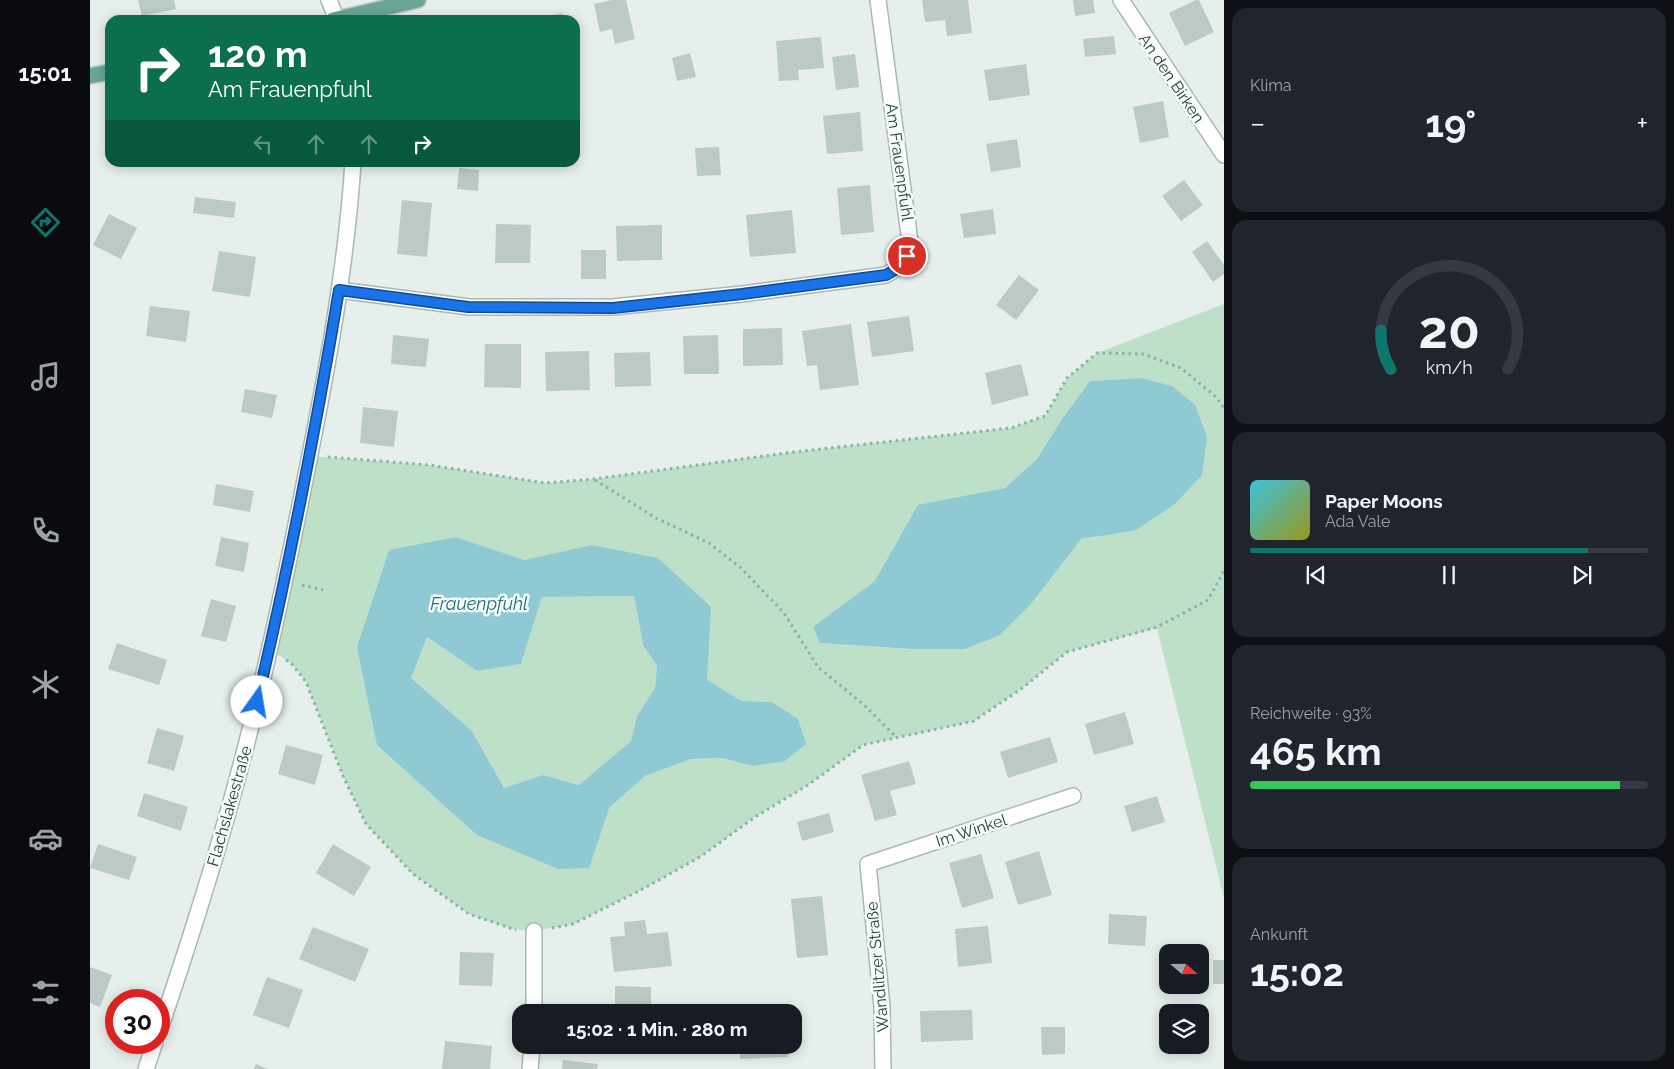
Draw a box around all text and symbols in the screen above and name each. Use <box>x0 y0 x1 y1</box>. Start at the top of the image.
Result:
street label: An den Birken <box>1135 30 1208 127</box>
text: 120 m <box>208 34 308 75</box>
icon: right <box>125 35 190 100</box>
text: 15:01 <box>19 60 71 86</box>
text: Am Frauenpfuhl <box>208 76 372 102</box>
text: Klima <box>1250 76 1292 95</box>
text: 19° <box>1425 101 1476 146</box>
street label: Am Frauenpfuhl <box>882 102 917 223</box>
text: − <box>1250 107 1265 140</box>
text: + <box>1636 107 1648 140</box>
icon: left <box>249 130 277 158</box>
icon: ahead <box>302 130 330 158</box>
icon: ahead <box>355 130 383 158</box>
icon: right <box>408 130 436 158</box>
icon: directions <box>28 205 63 240</box>
pin <box>886 235 928 277</box>
icon: arrive <box>893 242 921 270</box>
text: 20 <box>1418 299 1480 360</box>
text: km/h <box>1425 357 1473 378</box>
icon: music <box>28 359 63 394</box>
text: Paper Moons <box>1325 490 1443 512</box>
text: Ada Vale <box>1325 512 1390 531</box>
icon: phone <box>28 513 63 548</box>
icon: previous <box>1302 561 1330 589</box>
icon: pause <box>1435 561 1463 589</box>
icon: next <box>1568 561 1596 589</box>
water label: Frauenpfuhl <box>430 593 528 614</box>
icon: climate <box>28 667 63 702</box>
position arrow <box>230 675 282 727</box>
text: Reichweite · 93% <box>1250 704 1372 723</box>
text: 465 km <box>1250 729 1382 774</box>
street label: Flachslakestraße <box>203 744 256 869</box>
street label: Im Winkel <box>933 810 1010 851</box>
icon: car <box>28 821 63 856</box>
street label: Wandlitzer Straße <box>862 901 893 1033</box>
text: Ankunft <box>1250 925 1308 944</box>
north arrow <box>1159 944 1209 994</box>
map controls <box>1159 944 1209 1054</box>
text: 15:02 <box>1250 950 1344 995</box>
icon: filters <box>28 975 63 1010</box>
speed limit sign: 30 <box>105 989 170 1054</box>
button: layers <box>1159 1004 1209 1054</box>
text: 15:02 · 1 Min. · 280 m <box>567 1018 747 1040</box>

